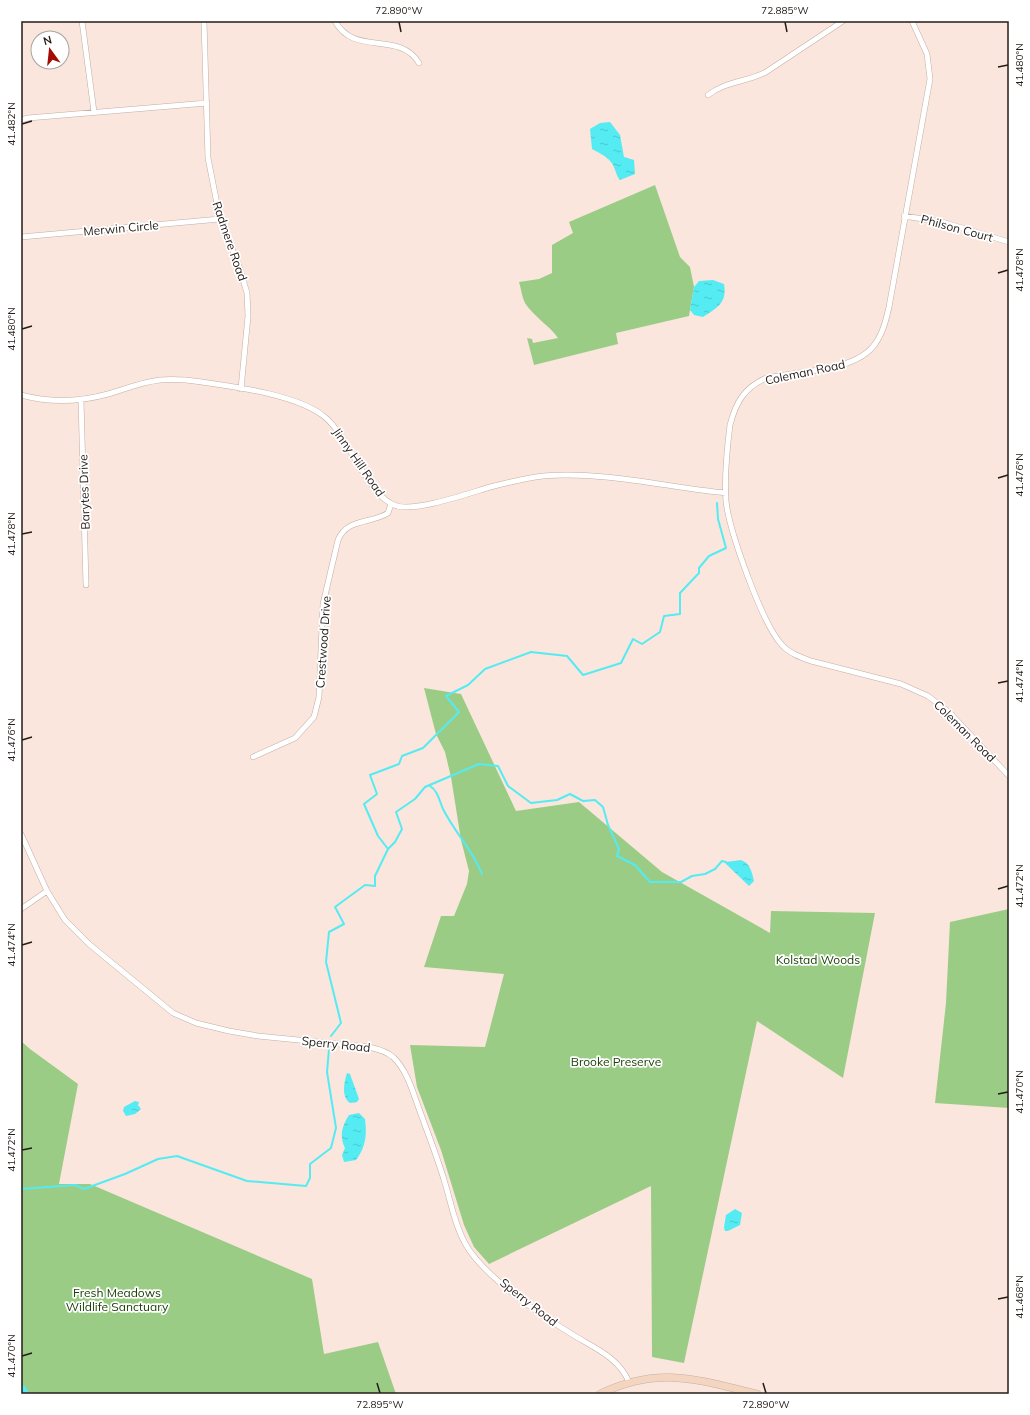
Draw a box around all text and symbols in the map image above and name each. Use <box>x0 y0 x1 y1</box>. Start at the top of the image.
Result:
text: 72.890°W <box>375 4 423 17</box>
text: 72.885°W <box>761 4 809 17</box>
north arrow <box>30 30 70 70</box>
text: N <box>42 33 53 48</box>
text: 41.480°N <box>1013 43 1026 87</box>
text: 41.482°N <box>5 102 18 146</box>
street label: Radmere Road <box>209 199 251 283</box>
street label: Philson Court <box>919 211 995 245</box>
street label: Merwin Circle <box>83 217 159 239</box>
text: 41.478°N <box>1013 248 1026 292</box>
text: 41.480°N <box>5 307 18 351</box>
street label: Coleman Road <box>764 356 846 388</box>
street label: Jinny Hill Road <box>330 425 388 499</box>
text: 41.476°N <box>1013 453 1026 497</box>
street label: Barytes Drive <box>75 454 93 530</box>
text: 41.478°N <box>5 512 18 556</box>
street label: Crestwood Drive <box>312 595 334 689</box>
text: 41.474°N <box>1013 659 1026 703</box>
street label: Coleman Road <box>931 697 999 765</box>
text: 41.476°N <box>5 718 18 762</box>
text: 41.472°N <box>1013 864 1026 908</box>
text: 41.474°N <box>5 923 18 967</box>
park label: Kolstad Woods <box>776 952 860 967</box>
street label: Sperry Road <box>301 1033 371 1055</box>
park label: Brooke Preserve <box>571 1054 661 1069</box>
text: 41.470°N <box>1013 1070 1026 1114</box>
text: 41.472°N <box>5 1128 18 1172</box>
street label: Sperry Road <box>497 1275 561 1329</box>
text: 41.468°N <box>1013 1275 1026 1319</box>
park label: Fresh Meadows Wildlife Sanctuary <box>66 1285 169 1314</box>
text: 41.470°N <box>5 1334 18 1378</box>
text: 72.895°W <box>356 1398 404 1411</box>
text: 72.890°W <box>742 1398 790 1411</box>

